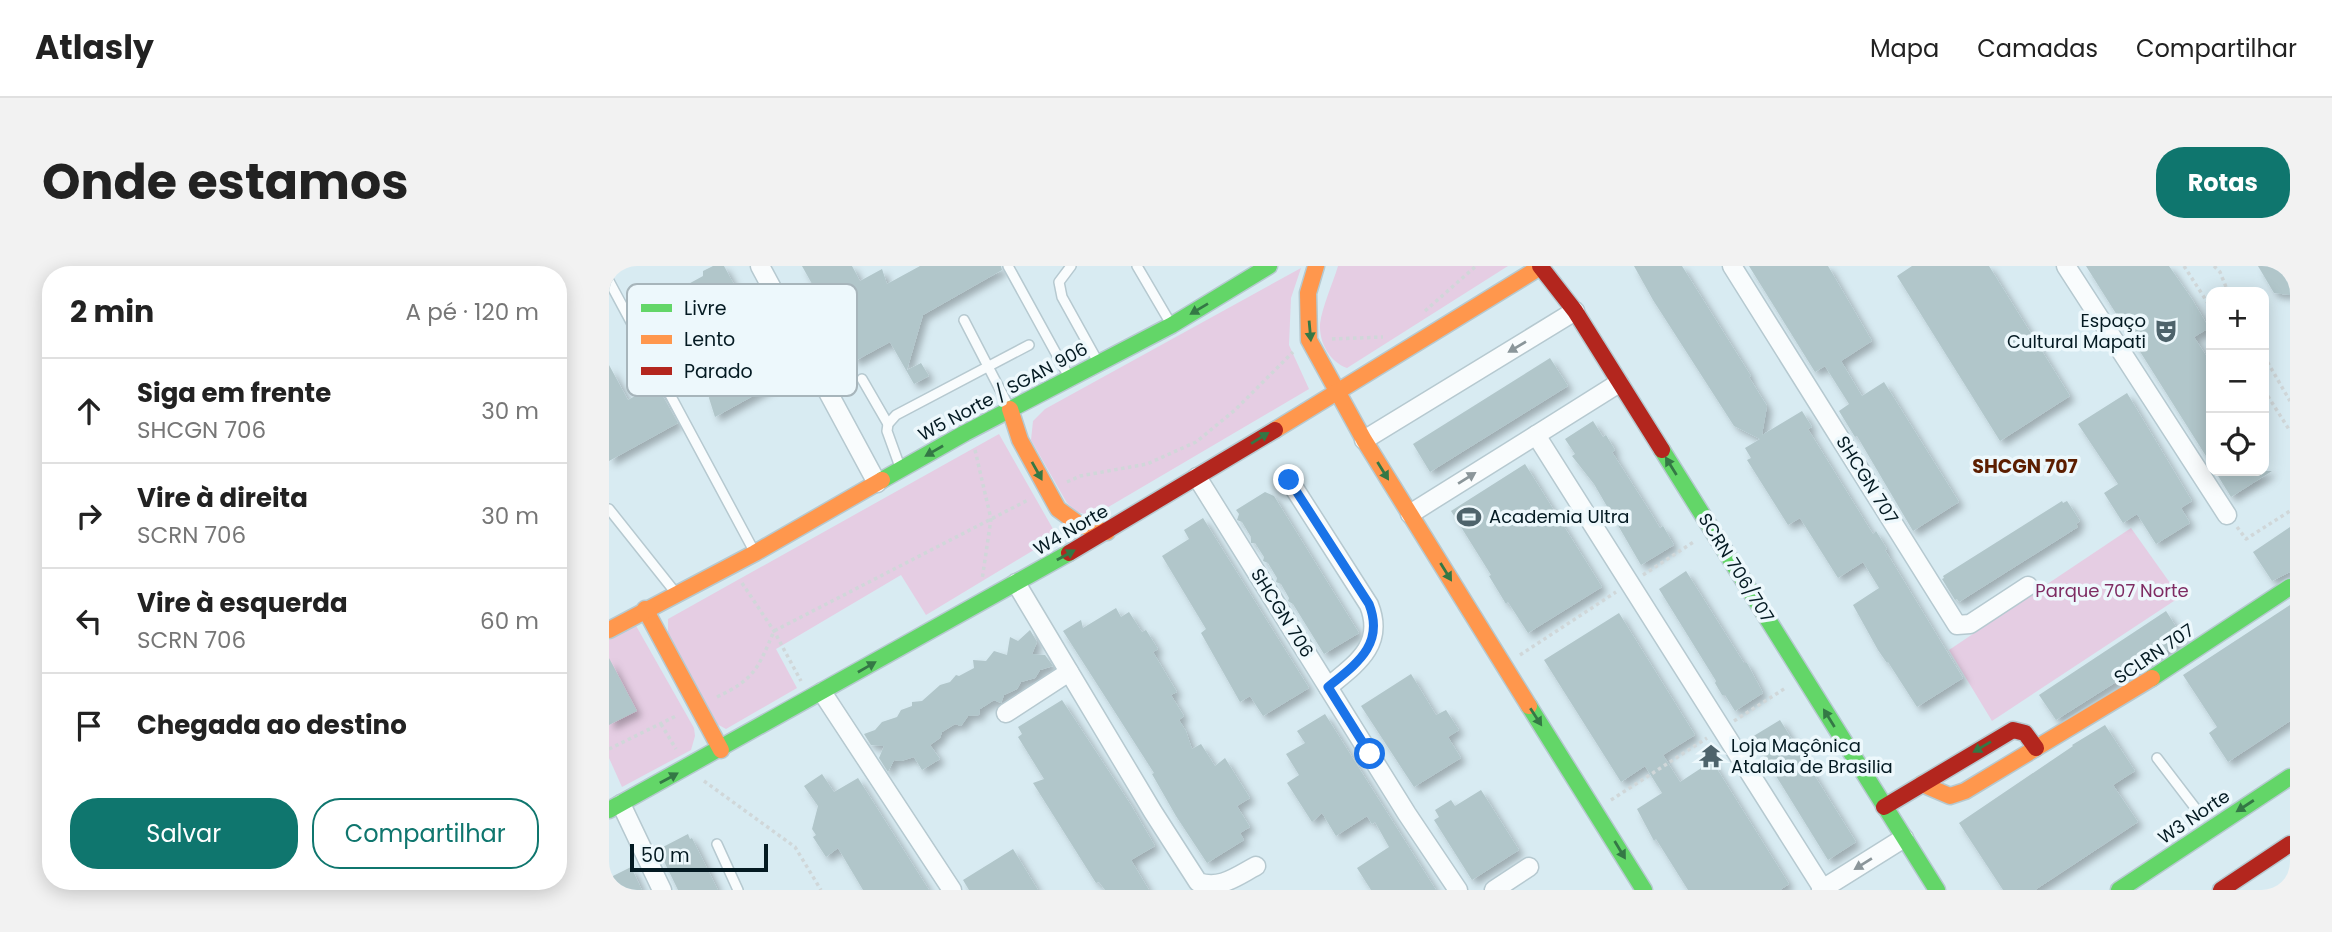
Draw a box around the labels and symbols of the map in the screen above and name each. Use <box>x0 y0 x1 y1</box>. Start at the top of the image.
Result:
legend <box>627 284 857 396</box>
text: Livre <box>684 295 726 322</box>
one-way arrow <box>1190 303 1209 315</box>
place label: Espaço Cultural Mapati <box>2007 308 2146 354</box>
theatre icon: Espaço Cultural Mapati <box>2152 317 2180 345</box>
one-way arrow <box>1305 320 1316 342</box>
text: Lento <box>684 326 735 353</box>
street label: W5 Norte / SGAN 906 <box>914 336 1092 447</box>
one-way arrow <box>1507 341 1526 353</box>
text: Parado <box>684 358 753 385</box>
one-way arrow <box>1251 431 1270 444</box>
street label: SHCGN 707 <box>1831 431 1904 529</box>
one-way arrow <box>924 445 943 457</box>
district label: SHCGN 707 <box>1972 453 2078 480</box>
one-way arrow <box>1665 456 1678 475</box>
one-way arrow <box>1031 461 1043 481</box>
one-way arrow <box>1376 462 1389 481</box>
route end <box>1273 464 1304 495</box>
one-way arrow <box>1458 472 1477 485</box>
street label: W4 Norte <box>1029 498 1113 561</box>
sports icon: Academia Ultra <box>1455 503 1483 531</box>
place label: Academia Ultra <box>1489 504 1630 529</box>
street label: SCRN 706/707 <box>1693 508 1780 627</box>
one-way arrow <box>1056 549 1076 561</box>
street label: SHCGN 706 <box>1245 563 1320 662</box>
one-way arrow <box>1439 563 1452 582</box>
park label: Parque 707 Norte <box>2035 578 2189 603</box>
street label: SCLRN 707 <box>2109 618 2199 690</box>
one-way arrow <box>858 661 877 673</box>
one-way arrow <box>1530 707 1543 727</box>
one-way arrow <box>1822 708 1835 728</box>
place label: Loja Maçônica Atalaia de Brasilia <box>1731 733 1893 779</box>
route start <box>1354 738 1385 769</box>
one-way arrow <box>1972 741 1992 754</box>
temple icon: Loja Maçônica Atalaia de Brasilia <box>1697 742 1725 770</box>
one-way arrow <box>659 772 679 784</box>
street label: W3 Norte <box>2153 783 2235 850</box>
one-way arrow <box>2236 799 2255 812</box>
scale bar <box>630 841 768 873</box>
one-way arrow <box>1613 841 1626 860</box>
one-way arrow <box>1853 858 1872 871</box>

